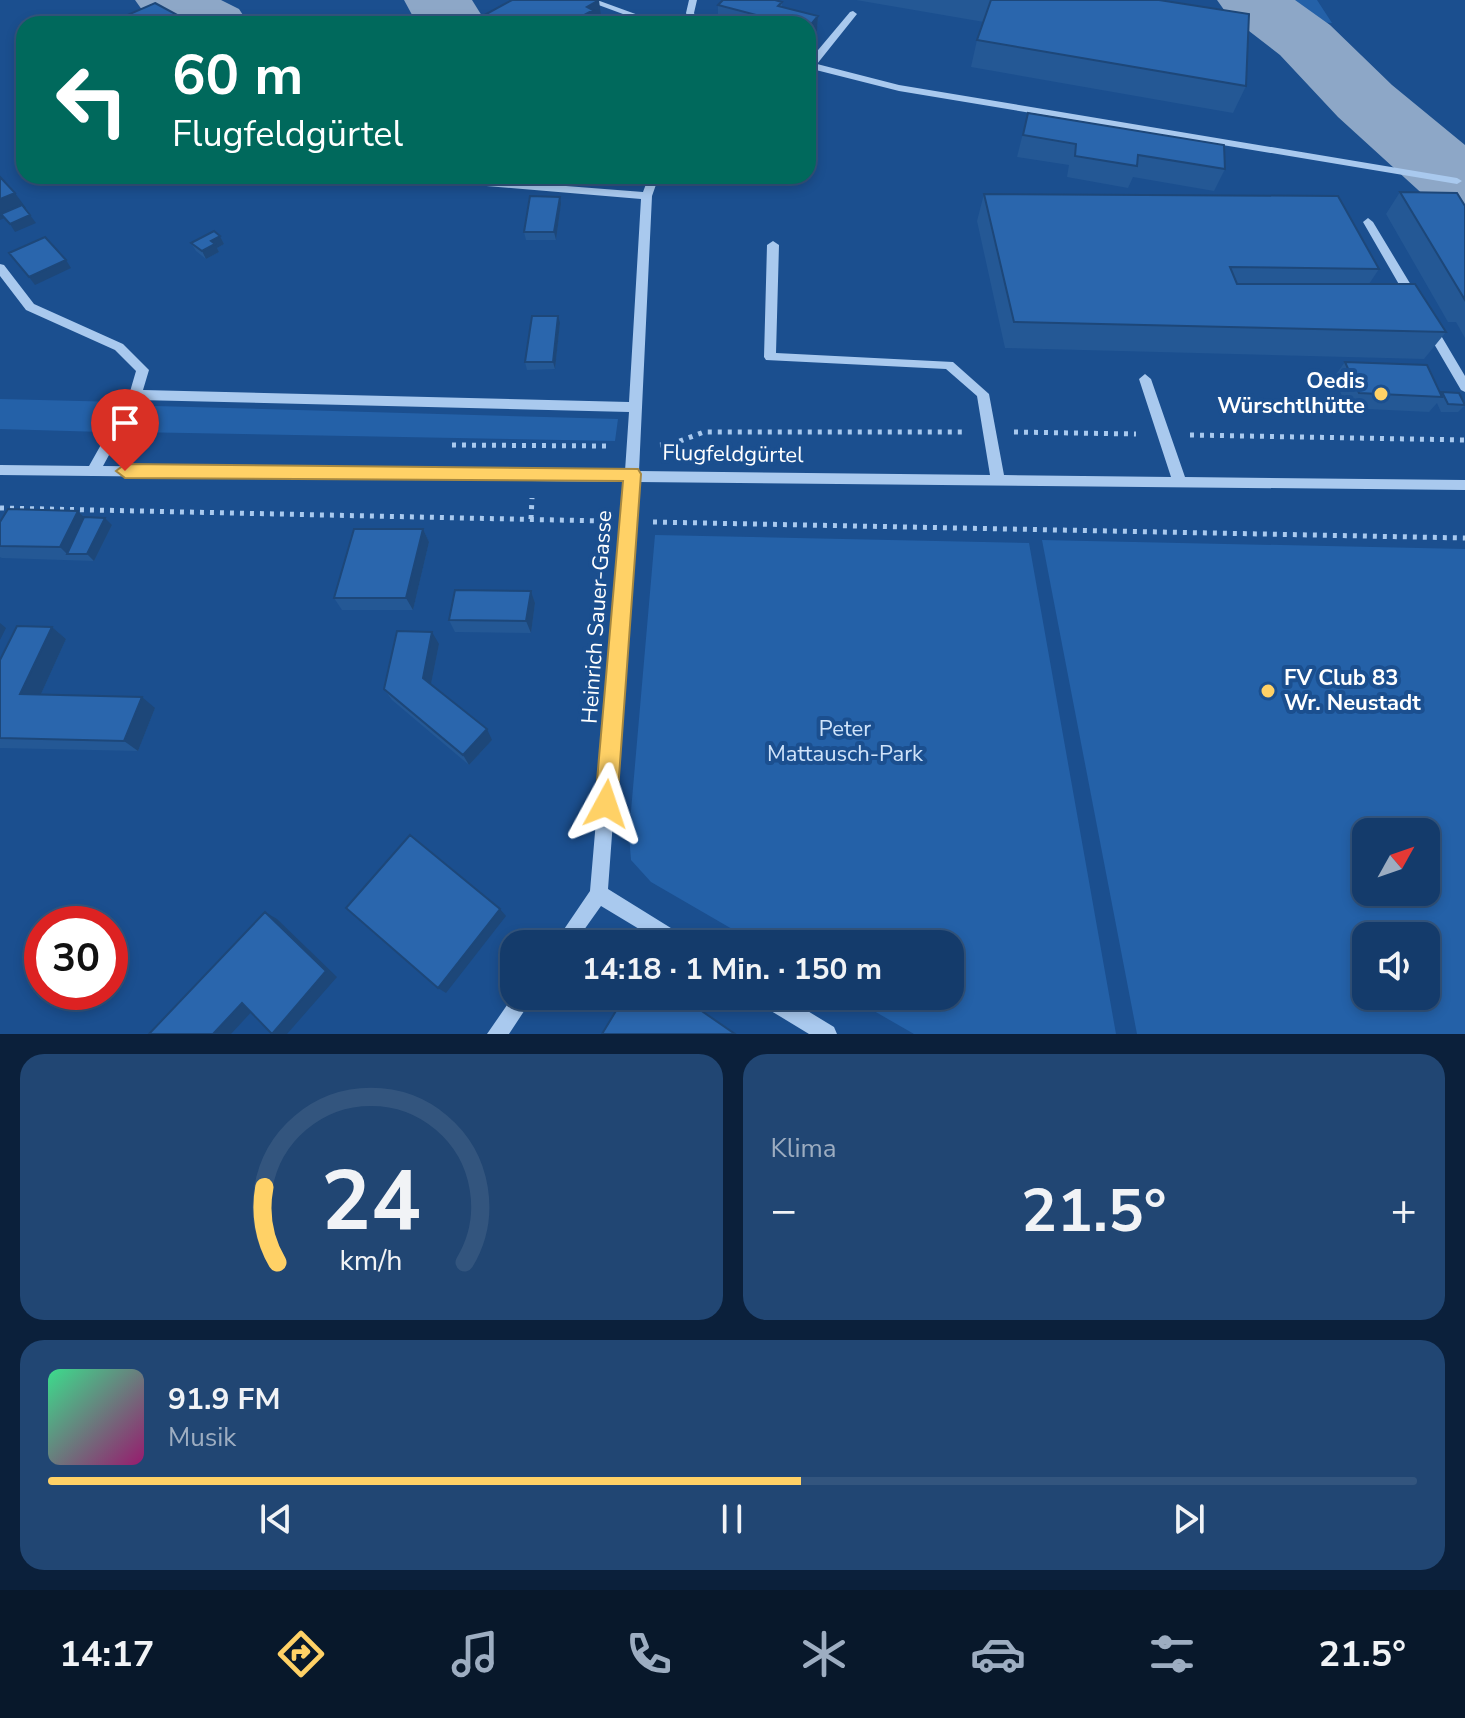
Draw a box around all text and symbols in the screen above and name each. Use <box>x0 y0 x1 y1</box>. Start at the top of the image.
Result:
text: 60 m <box>172 37 303 114</box>
icon: left <box>40 48 144 152</box>
text: Flugfeldgürtel <box>172 110 403 159</box>
place label: Oedis Würschtlhütte <box>1217 366 1365 421</box>
marker: Oedis Würschtlhütte <box>1372 385 1390 403</box>
pin <box>91 389 159 471</box>
icon: arrive <box>103 401 147 445</box>
street label: Flugfeldgürtel <box>662 438 804 470</box>
street label: Heinrich Sauer-Gasse <box>575 509 619 725</box>
place label: FV Club 83 Wr. Neustadt <box>1284 663 1421 718</box>
marker: FV Club 83 Wr. Neustadt <box>1259 682 1277 700</box>
park label: Peter Mattausch-Park <box>767 714 924 769</box>
position arrow <box>564 762 648 846</box>
north arrow <box>1352 818 1440 906</box>
map controls <box>1352 818 1440 1010</box>
speed limit sign: 30 <box>24 906 128 1010</box>
button: sound <box>1352 922 1440 1010</box>
text: 14:18 · 1 Min. · 150 m <box>582 949 882 990</box>
text: Klima <box>771 1131 837 1166</box>
text: 24 <box>321 1145 421 1258</box>
text: 21.5° <box>1021 1170 1167 1252</box>
text: − <box>771 1181 797 1241</box>
text: + <box>1391 1181 1417 1241</box>
text: km/h <box>340 1241 403 1280</box>
text: 91.9 FM <box>168 1379 280 1420</box>
text: Musik <box>168 1420 236 1455</box>
icon: previous <box>254 1497 298 1541</box>
icon: pause <box>710 1497 754 1541</box>
icon: next <box>1167 1497 1211 1541</box>
icon: directions <box>273 1626 329 1682</box>
icon: music <box>447 1626 503 1682</box>
icon: phone <box>621 1626 677 1682</box>
icon: climate <box>796 1626 852 1682</box>
icon: car <box>970 1626 1026 1682</box>
icon: filters <box>1144 1626 1200 1682</box>
text: 14:17 <box>59 1630 154 1679</box>
text: 21.5° <box>1318 1630 1406 1679</box>

